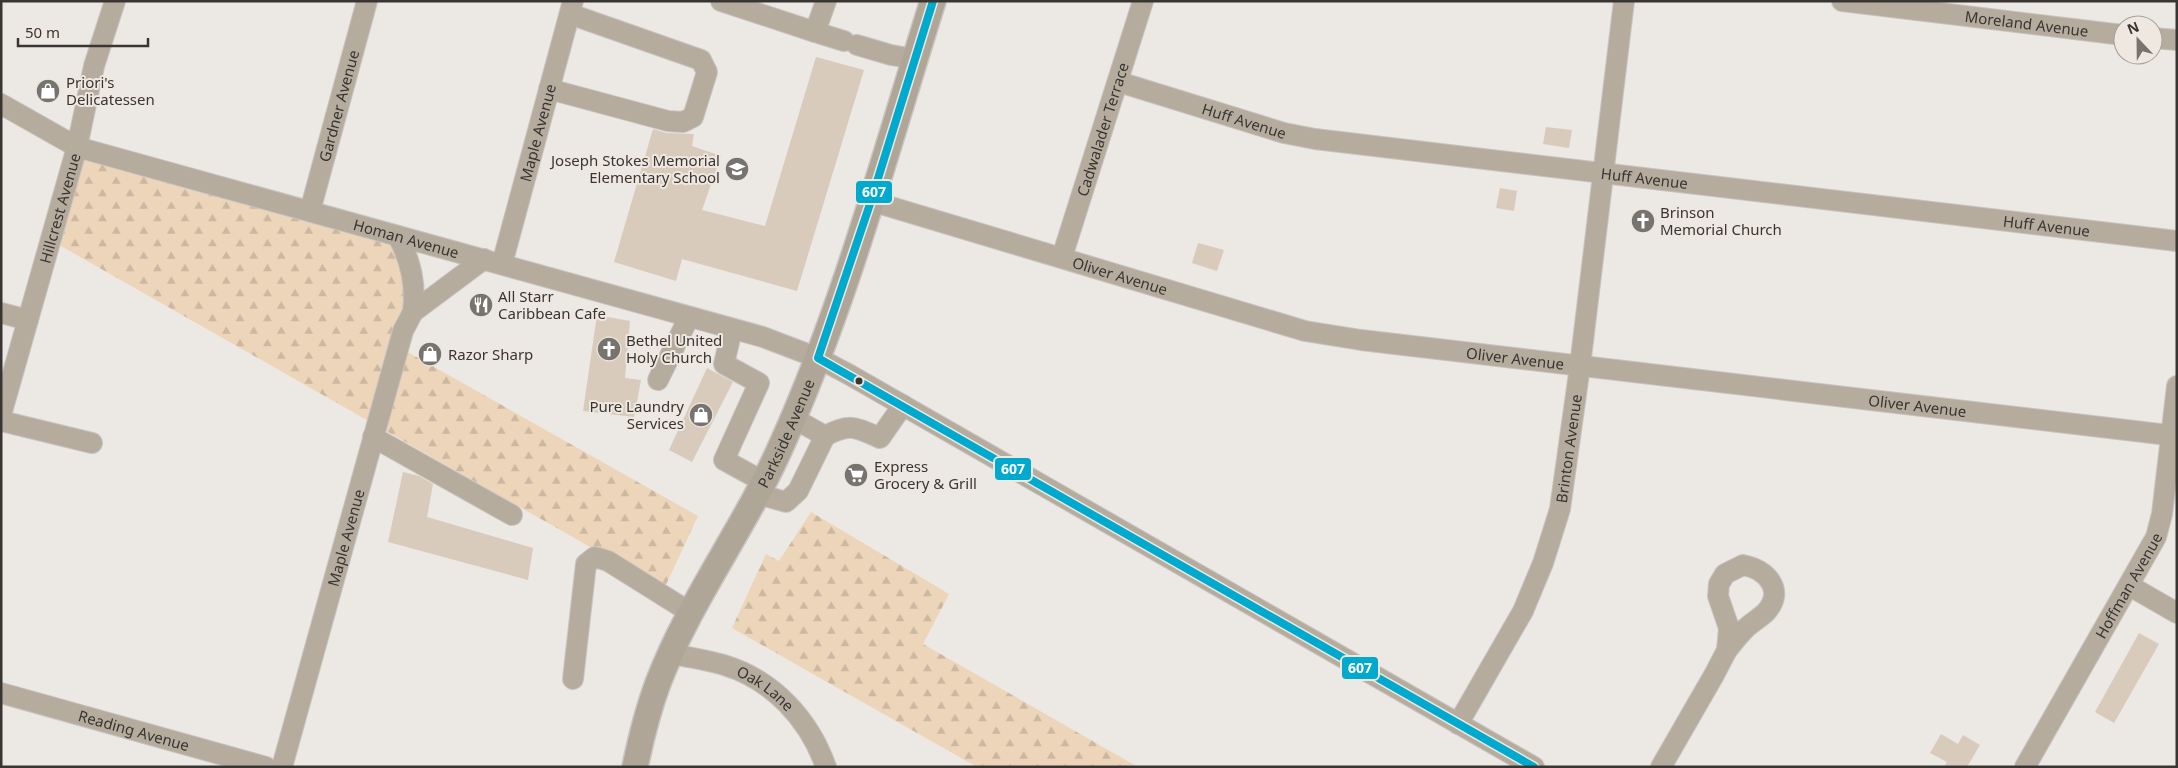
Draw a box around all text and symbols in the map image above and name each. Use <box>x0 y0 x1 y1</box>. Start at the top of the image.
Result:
street label: Moreland Avenue <box>1964 6 2090 41</box>
scale bar <box>18 15 148 47</box>
north arrow <box>2113 15 2163 65</box>
text: N <box>2124 17 2142 38</box>
text: 50 m <box>25 22 60 42</box>
street label: Gardner Avenue <box>314 48 363 164</box>
street label: Cadwalader Terrace <box>1072 60 1133 199</box>
place label: Priori's Delicatessen <box>66 72 155 109</box>
shop icon: Priori's Delicatessen <box>35 78 61 104</box>
street label: Maple Avenue <box>515 82 560 184</box>
street label: Huff Avenue <box>1199 98 1289 143</box>
place label: Joseph Stokes Memorial Elementary School <box>549 150 720 187</box>
street label: Hillcrest Avenue <box>35 151 85 266</box>
school or university icon: Joseph Stokes Memorial Elementary School <box>724 156 750 182</box>
street label: Huff Avenue <box>1600 163 1689 193</box>
line badge: 607 <box>855 180 893 204</box>
text: 607 <box>862 182 886 201</box>
place label: Brinson Memorial Church <box>1660 202 1782 239</box>
church icon: Brinson Memorial Church <box>1630 208 1656 234</box>
street label: Huff Avenue <box>2002 211 2091 241</box>
street label: Homan Avenue <box>351 214 461 262</box>
street label: Oliver Avenue <box>1070 252 1170 299</box>
place label: All Starr Caribbean Cafe <box>498 286 606 323</box>
restaurant icon: All Starr Caribbean Cafe <box>468 292 494 318</box>
place label: Bethel United Holy Church <box>626 330 722 367</box>
church icon: Bethel United Holy Church <box>596 336 622 362</box>
shop icon: Razor Sharp <box>417 341 443 367</box>
street label: Oliver Avenue <box>1465 342 1565 374</box>
place label: Razor Sharp <box>448 344 533 364</box>
street label: Parkside Avenue <box>753 376 819 491</box>
unlabelled marker <box>854 376 864 386</box>
street label: Oliver Avenue <box>1867 390 1967 421</box>
street label: Brinton Avenue <box>1551 393 1586 504</box>
place label: Pure Laundry Services <box>590 396 684 433</box>
shop icon: Pure Laundry Services <box>688 402 714 428</box>
place label: Express Grocery & Grill <box>874 456 977 493</box>
line badge: 607 <box>994 457 1032 481</box>
text: 607 <box>1001 459 1025 478</box>
supermarket icon: Express Grocery & Grill <box>843 462 869 488</box>
street label: Maple Avenue <box>323 487 369 589</box>
street label: Hoffman Avenue <box>2090 529 2167 642</box>
line badge: 607 <box>1341 656 1379 680</box>
text: 607 <box>1348 658 1372 677</box>
street label: Oak Lane <box>734 661 799 715</box>
street label: Reading Avenue <box>76 705 192 755</box>

